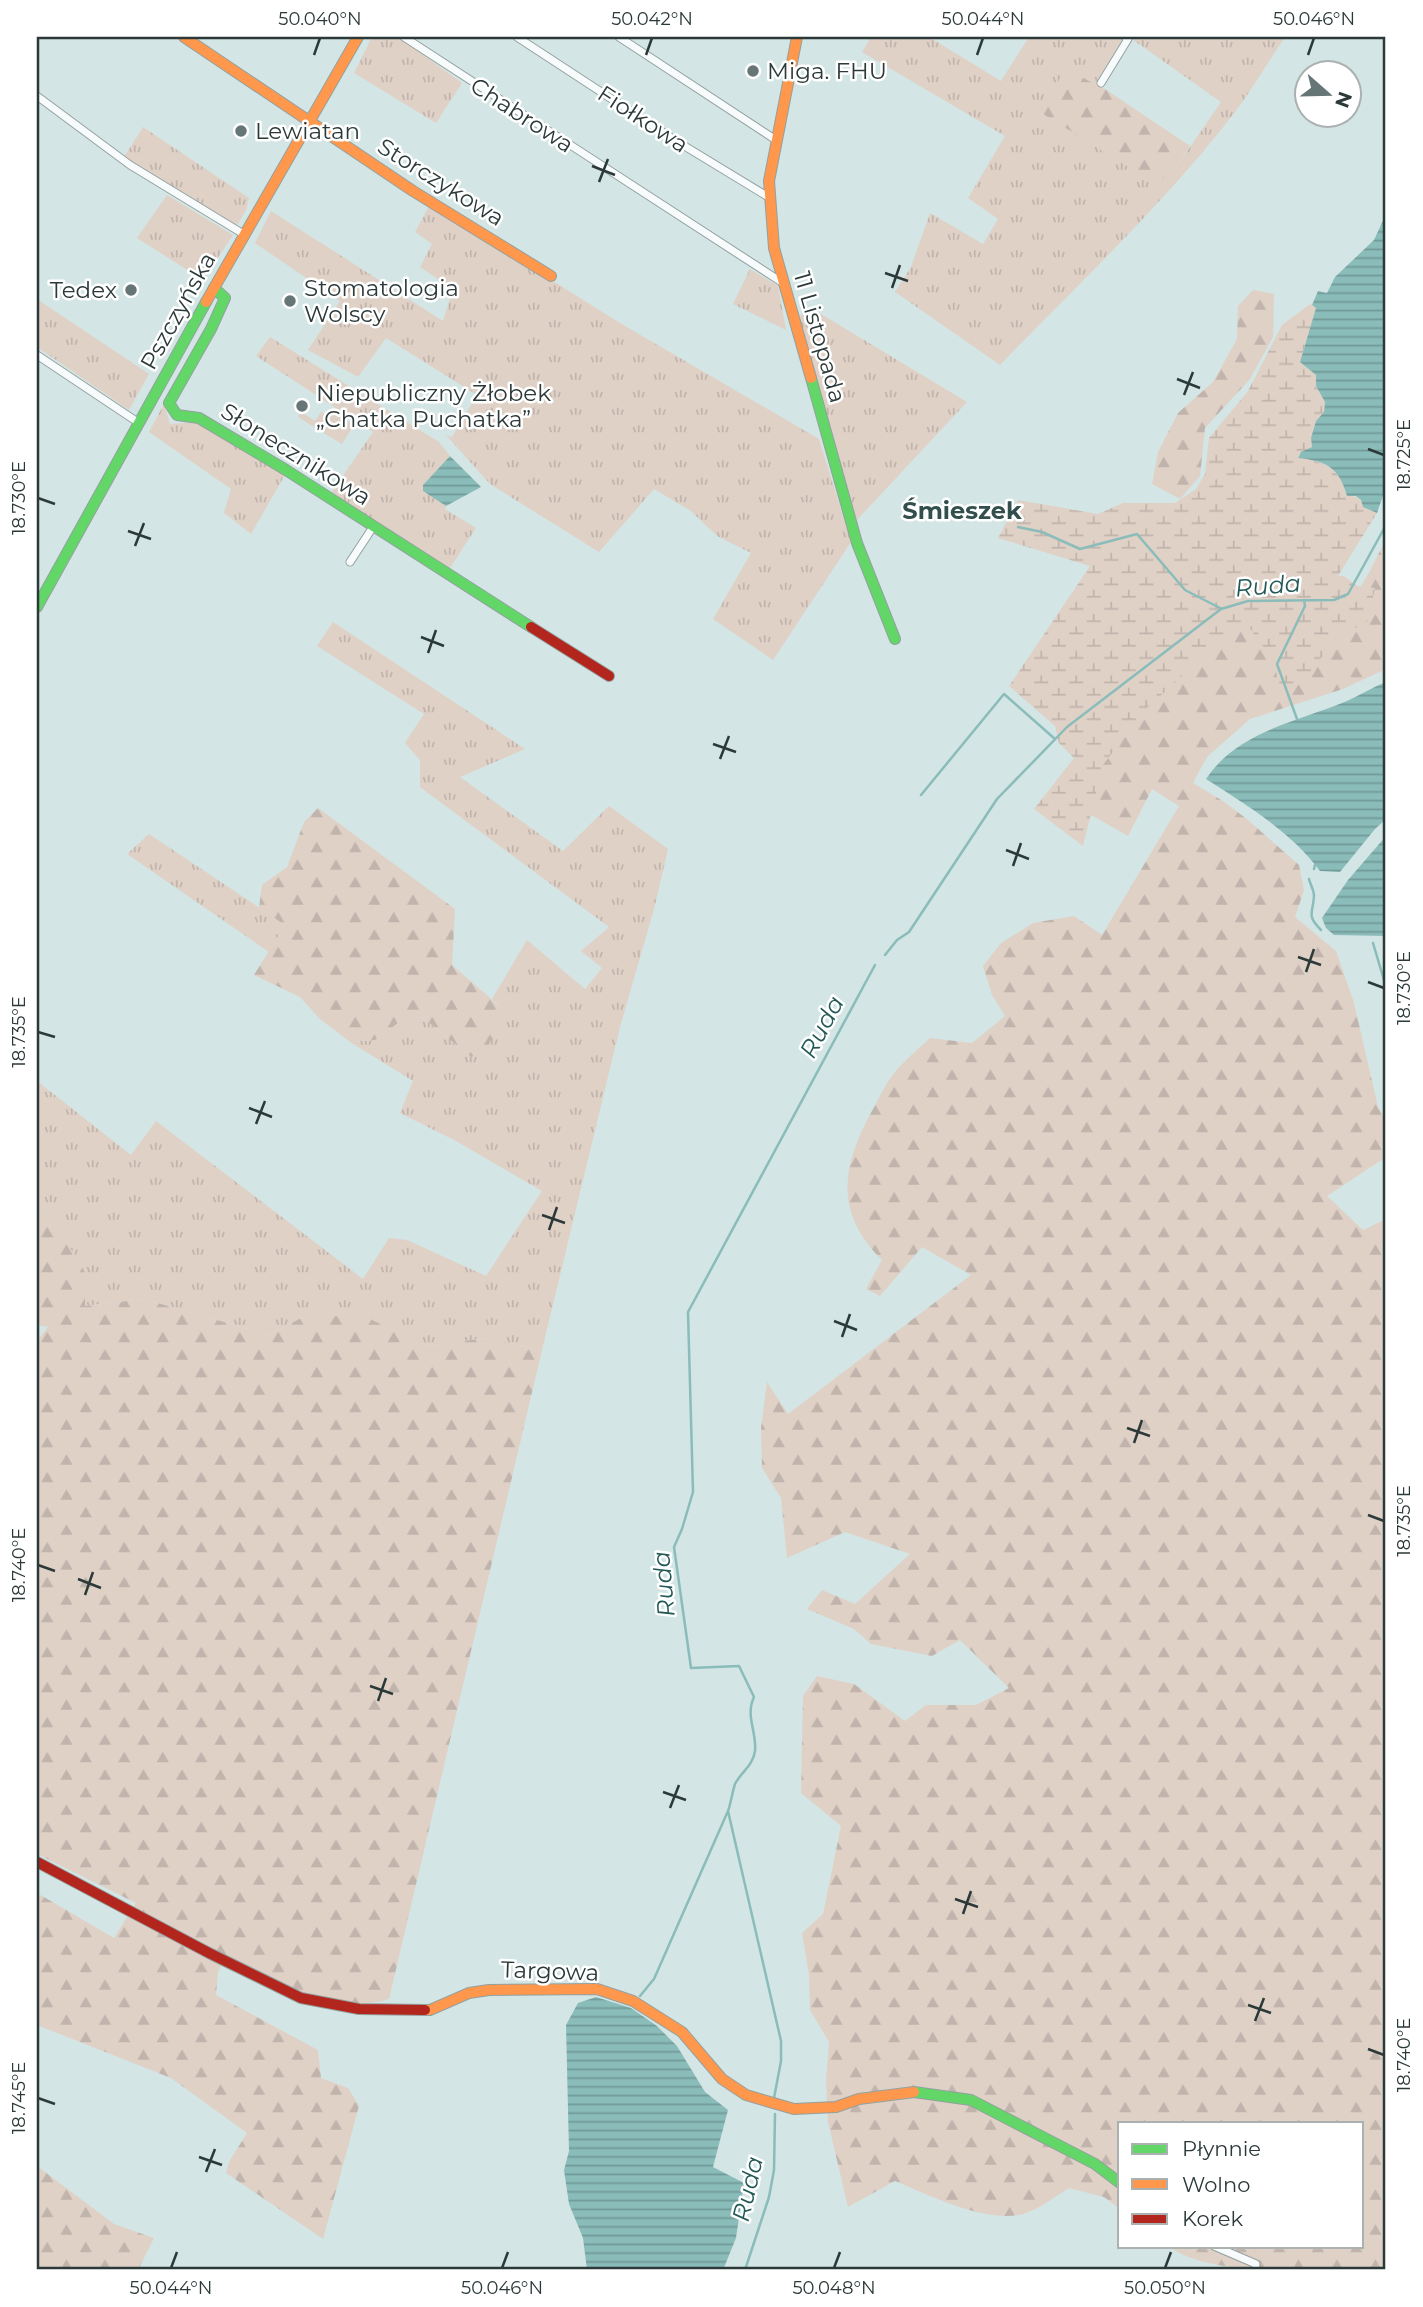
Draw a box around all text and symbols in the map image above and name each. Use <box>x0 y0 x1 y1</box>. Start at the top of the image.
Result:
text: 50.040°N <box>278 8 362 30</box>
text: 50.042°N <box>611 8 693 30</box>
text: 50.044°N <box>942 8 1024 30</box>
text: 50.046°N <box>1273 8 1355 30</box>
place label: Miga. FHU <box>767 57 887 85</box>
north arrow <box>1294 60 1364 130</box>
marker: Miga. FHU <box>745 63 761 79</box>
street label: Chabrowa <box>465 71 579 159</box>
street label: Fiołkowa <box>592 79 694 159</box>
text: N <box>1330 88 1357 111</box>
place label: Lewiatan <box>255 117 360 145</box>
marker: Lewiatan <box>233 123 249 139</box>
street label: Storczykowa <box>373 132 509 232</box>
street label: Pszczyńska <box>134 247 222 375</box>
street label: 11 Listopada <box>788 268 852 406</box>
place label: Stomatologia Wolscy <box>304 274 459 328</box>
place label: Tedex <box>50 276 117 304</box>
marker: Tedex <box>123 282 139 298</box>
marker: Stomatologia Wolscy <box>282 293 298 309</box>
place label: Niepubliczny Żłobek „Chatka Puchatka” <box>316 379 551 433</box>
street label: Słonecznikowa <box>216 397 376 511</box>
marker: Niepubliczny Żłobek „Chatka Puchatka” <box>294 398 310 414</box>
text: 18.725°E <box>1393 419 1415 491</box>
text: 18.730°E <box>8 461 30 535</box>
district label: Śmieszek <box>902 496 1022 525</box>
water label: Ruda <box>1234 568 1302 603</box>
text: 18.730°E <box>1393 951 1415 1025</box>
water label: Ruda <box>793 991 850 1063</box>
text: 18.735°E <box>8 996 30 1068</box>
text: 18.735°E <box>1393 1485 1415 1557</box>
text: 18.740°E <box>8 1528 30 1602</box>
water label: Ruda <box>646 1550 681 1618</box>
street label: Targowa <box>500 1955 600 1987</box>
text: 18.740°E <box>1393 2018 1415 2092</box>
text: 18.745°E <box>8 2062 30 2134</box>
legend <box>1118 2122 1364 2248</box>
text: Płynnie <box>1182 2136 1261 2161</box>
water label: Ruda <box>726 2153 769 2224</box>
text: Wolno <box>1182 2172 1250 2197</box>
text: Korek <box>1182 2206 1243 2231</box>
text: 50.044°N <box>130 2277 212 2299</box>
text: 50.046°N <box>461 2277 543 2299</box>
text: 50.048°N <box>792 2277 876 2299</box>
text: 50.050°N <box>1124 2277 1206 2299</box>

